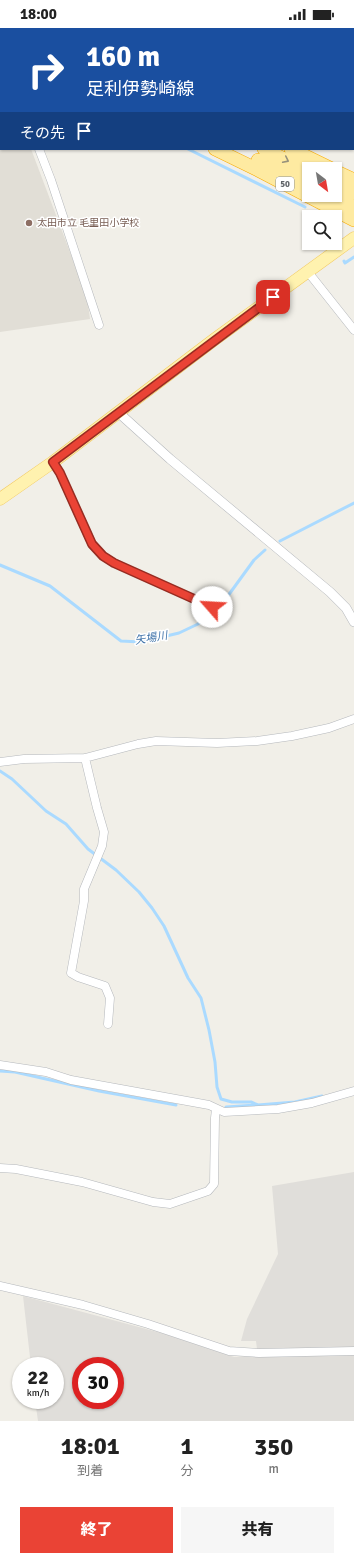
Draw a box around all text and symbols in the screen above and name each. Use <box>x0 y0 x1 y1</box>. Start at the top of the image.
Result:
text: 18:00 <box>20 5 57 23</box>
text: 160 m <box>86 40 160 74</box>
icon: right <box>20 44 72 96</box>
text: 足利伊勢崎線 <box>86 78 194 100</box>
icon: arrive <box>73 120 95 142</box>
text: その先 <box>20 124 65 142</box>
one-way arrow <box>282 155 290 163</box>
north arrow <box>302 162 342 202</box>
map controls <box>302 162 342 250</box>
road number: 50 <box>276 177 294 191</box>
button: search <box>302 210 342 250</box>
place label: 太田市立 毛里田小学校 <box>37 217 139 229</box>
marker: 太田市立 毛里田小学校 <box>24 218 34 228</box>
pin <box>256 280 290 314</box>
icon: arrive <box>262 286 284 308</box>
position arrow <box>191 586 233 628</box>
water label: 矢場川 <box>134 629 169 647</box>
speed limit sign: 30 <box>72 1357 124 1409</box>
text: 22 <box>27 1365 49 1390</box>
text: km/h <box>27 1387 49 1399</box>
text: 18:01 <box>61 1431 120 1461</box>
text: 1 <box>181 1431 193 1461</box>
text: 350 <box>254 1432 293 1462</box>
text: m <box>269 1461 279 1477</box>
text: 到着 <box>77 1463 103 1479</box>
text: 分 <box>180 1463 194 1479</box>
button: 終了 <box>20 1507 173 1553</box>
button: 共有 <box>181 1507 334 1553</box>

